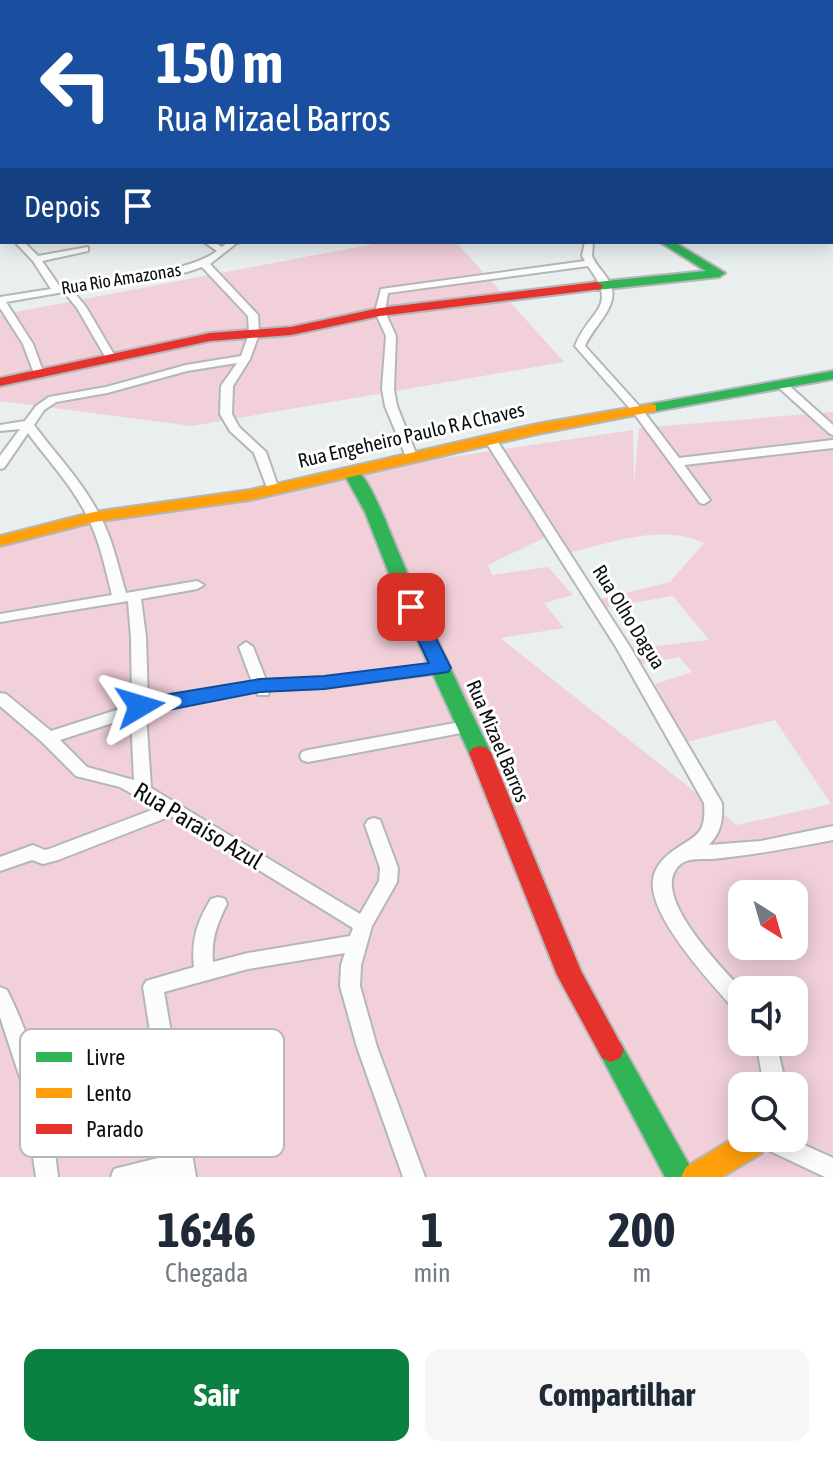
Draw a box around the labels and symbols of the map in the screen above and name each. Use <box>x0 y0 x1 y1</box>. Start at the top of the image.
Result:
street label: Rua Rio Amazonas <box>60 259 182 298</box>
street label: Rua Engeheiro Paulo R A Chaves <box>295 397 526 472</box>
street label: Rua Olho Dagua <box>588 560 671 673</box>
pin <box>377 573 445 641</box>
position arrow <box>98 664 182 748</box>
street label: Rua Mizael Barros <box>462 676 535 805</box>
street label: Rua Paraiso Azul <box>129 777 268 875</box>
north arrow <box>728 880 808 960</box>
legend <box>20 1029 284 1157</box>
text: Livre <box>86 1044 125 1070</box>
text: Lento <box>86 1080 132 1106</box>
text: Parado <box>86 1116 144 1142</box>

